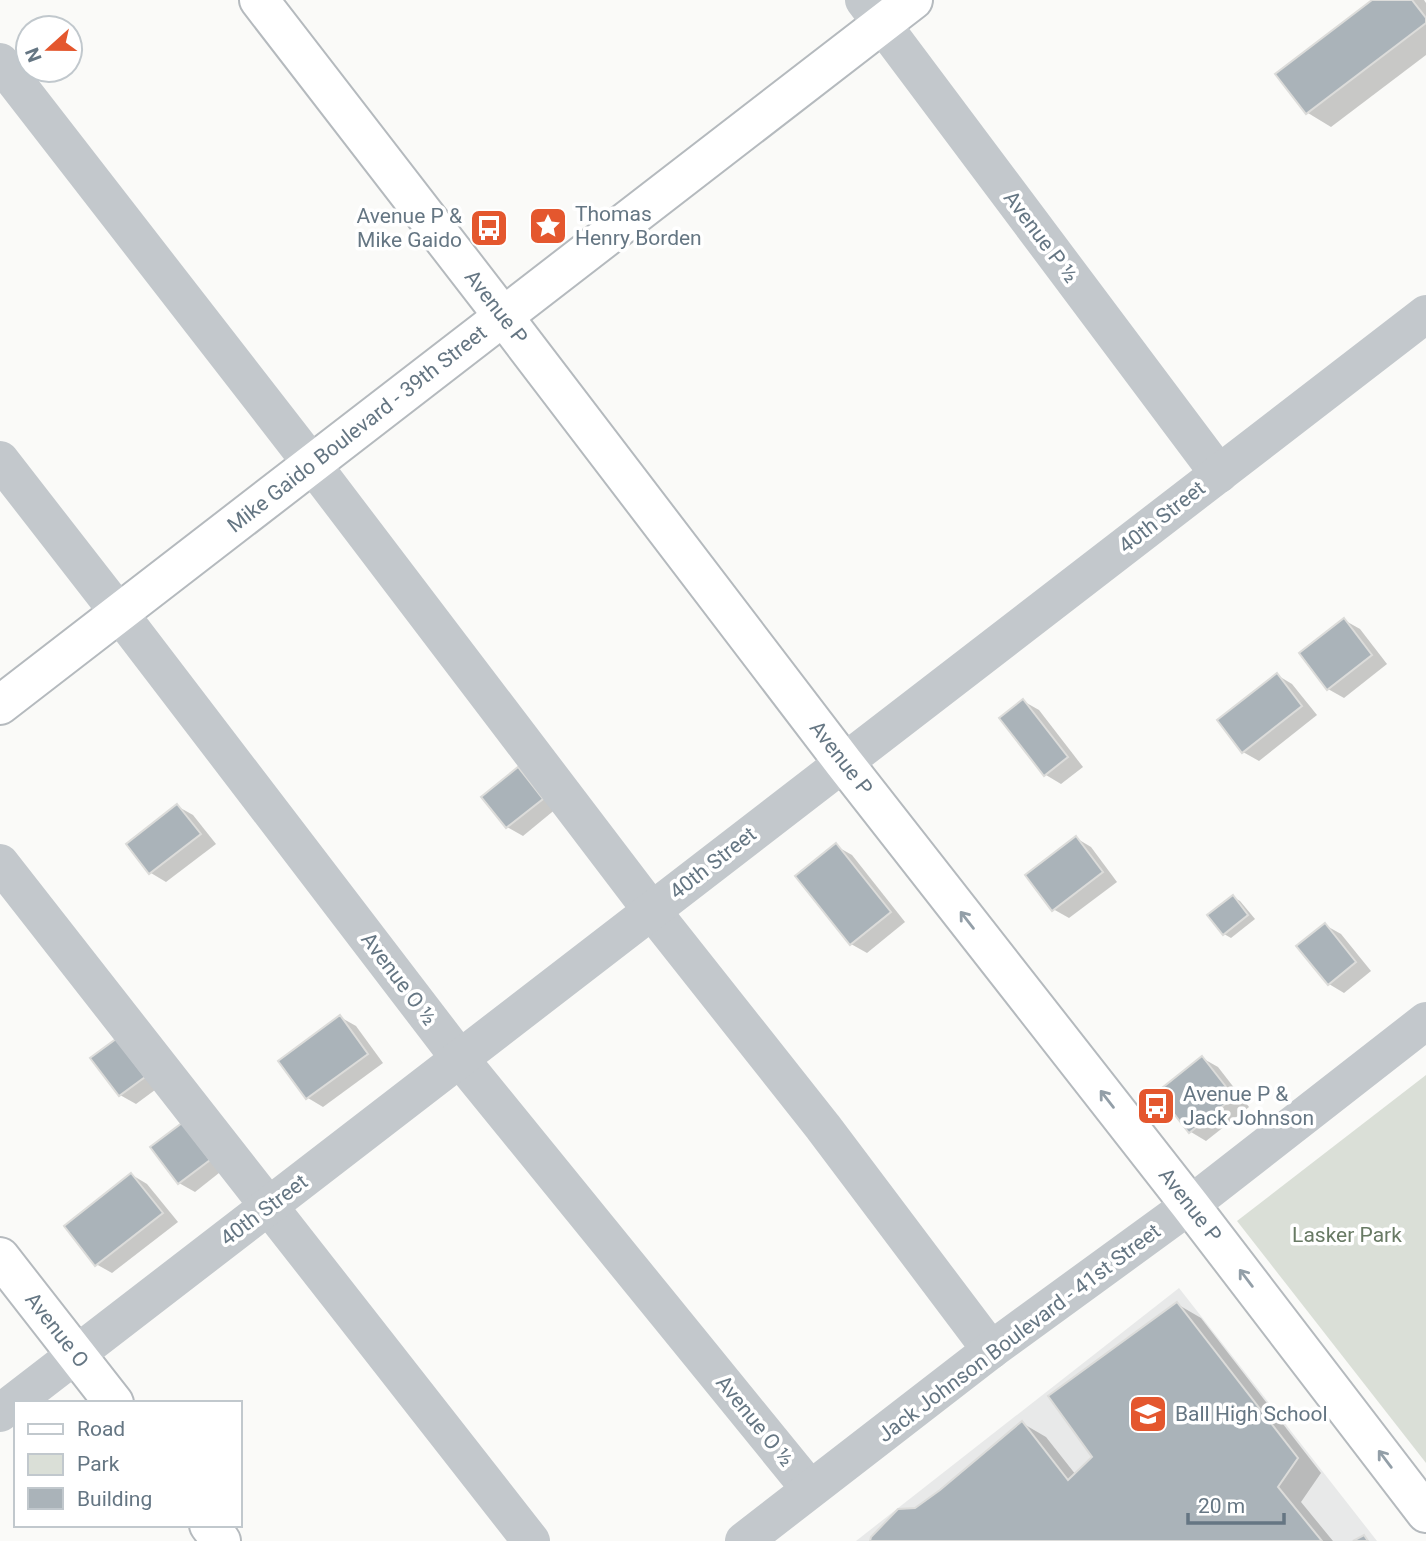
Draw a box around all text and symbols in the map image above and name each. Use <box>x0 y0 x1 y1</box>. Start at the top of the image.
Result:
north arrow <box>14 14 84 84</box>
text: N <box>20 45 47 65</box>
street label: Avenue P ½ <box>999 186 1083 288</box>
place label: Thomas Henry Borden <box>575 202 702 250</box>
place label: Avenue P & Mike Gaido <box>357 204 462 252</box>
place icon: Thomas Henry Borden <box>527 205 569 247</box>
bus stop icon: Avenue P & Mike Gaido <box>468 207 510 249</box>
street label: Avenue P <box>460 265 532 349</box>
street label: Mike Gaido Boulevard - 39th Street <box>223 320 491 538</box>
street label: 40th Street <box>1114 476 1210 558</box>
street label: Avenue P <box>805 716 877 800</box>
street label: 40th Street <box>665 822 761 904</box>
one-way arrow <box>959 911 974 929</box>
street label: Avenue O ½ <box>356 928 442 1030</box>
place label: Avenue P & Jack Johnson <box>1183 1082 1314 1130</box>
bus stop icon: Avenue P & Jack Johnson <box>1135 1085 1177 1127</box>
one-way arrow <box>1099 1090 1114 1108</box>
street label: Avenue P <box>1154 1163 1226 1247</box>
street label: 40th Street <box>216 1169 312 1250</box>
street label: Jack Johnson Boulevard - 41st Street <box>873 1219 1165 1447</box>
park label: Lasker Park <box>1292 1223 1402 1247</box>
one-way arrow <box>1239 1270 1254 1288</box>
street label: Avenue O <box>20 1288 94 1372</box>
street label: Avenue O ½ <box>711 1371 799 1471</box>
school or university icon: Ball High School <box>1127 1393 1169 1435</box>
legend <box>14 1401 242 1527</box>
place label: Ball High School <box>1175 1402 1328 1426</box>
text: Road <box>77 1417 125 1441</box>
one-way arrow <box>1377 1450 1392 1469</box>
text: Park <box>77 1452 120 1476</box>
scale bar <box>1188 1482 1284 1526</box>
text: Building <box>77 1487 152 1511</box>
text: 20 m <box>1198 1494 1245 1518</box>

